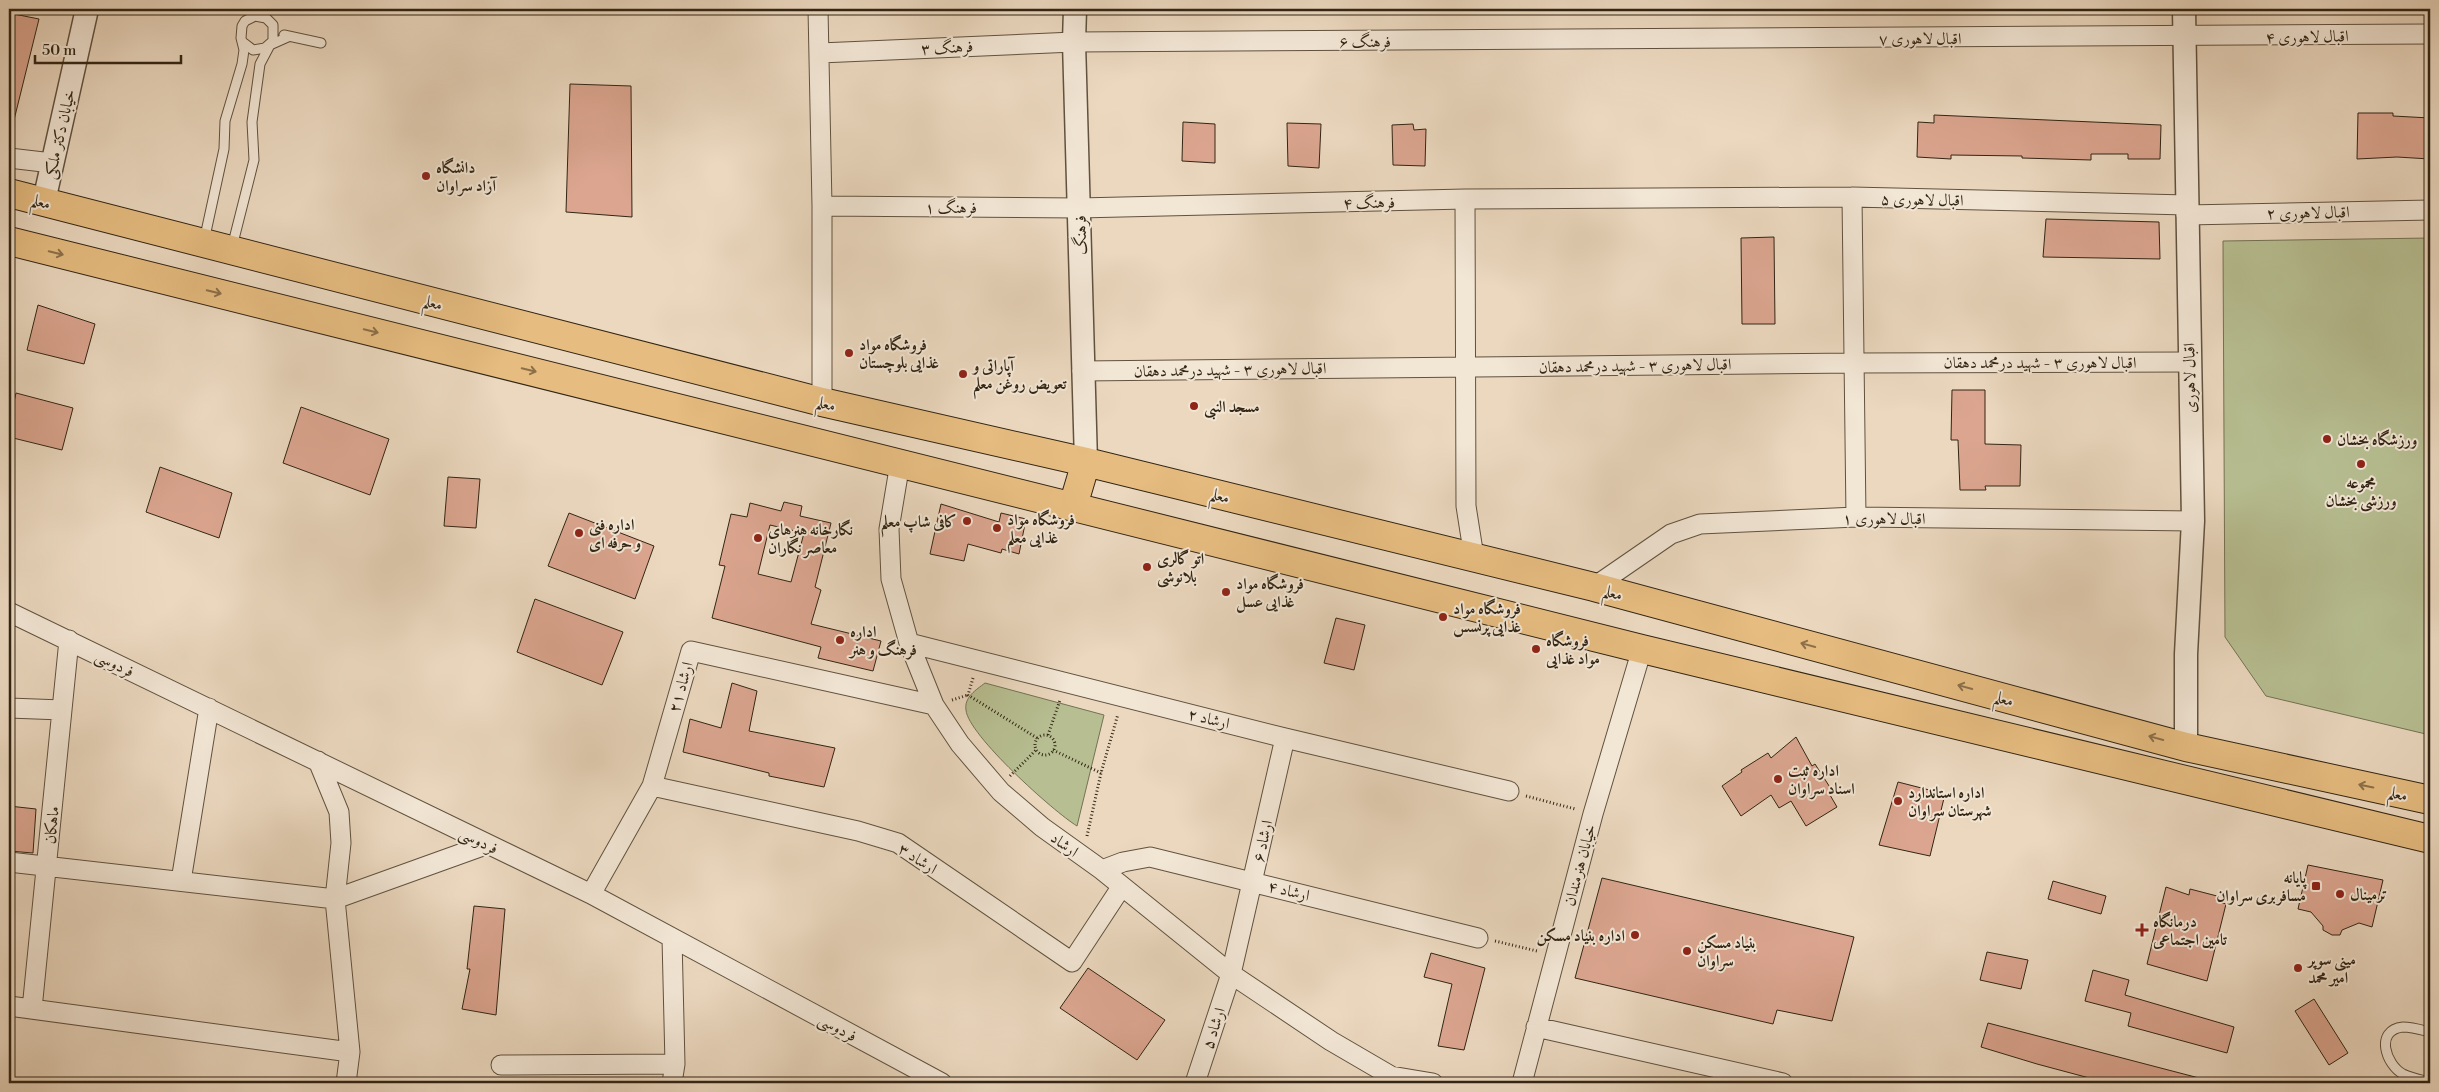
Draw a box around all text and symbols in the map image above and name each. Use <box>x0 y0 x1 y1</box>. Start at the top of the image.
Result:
street label: اقبال لاهوری ۴ <box>2265 26 2349 48</box>
street label: اقبال لاهوری ۷ <box>1878 29 1962 49</box>
street label: فرهنگ ۶ <box>1339 31 1391 52</box>
scale bar <box>35 32 181 64</box>
street label: فرهنگ ۳ <box>920 36 974 59</box>
text: 50 m <box>42 41 76 60</box>
street label: خیابان دکتر ملکی <box>40 87 81 181</box>
place label: دانشگاه آزاد سراوان <box>436 157 498 197</box>
marker: دانشگاه آزاد سراوان <box>420 170 432 182</box>
street label: اقبال لاهوری ۵ <box>1880 189 1964 211</box>
street label: معلم <box>27 190 53 220</box>
street label: فرهنگ ۴ <box>1343 192 1395 213</box>
street label: فرهنگ ۱ <box>925 197 977 218</box>
street label: اقبال لاهوری ۲ <box>2266 202 2350 224</box>
street label: فرهنگ <box>1070 215 1091 255</box>
one-way arrow <box>48 249 64 258</box>
one-way arrow <box>205 288 221 297</box>
street label: معلم <box>419 291 445 321</box>
one-way arrow <box>363 327 379 336</box>
place label: فروشگاه مواد غذایی بلوچستان <box>859 334 939 373</box>
street label: اقبال لاهوری <box>2179 343 2201 413</box>
marker: فروشگاه مواد غذایی بلوچستان <box>843 347 855 359</box>
street label: اقبال لاهوری ۳ - شهید درمحمد دهقان <box>1944 353 2136 373</box>
street label: اقبال لاهوری ۳ - شهید درمحمد دهقان <box>1538 354 1732 378</box>
place label: آپاراتی و تعویض روغن معلم <box>971 356 1067 400</box>
street label: اقبال لاهوری ۳ - شهید درمحمد دهقان <box>1133 358 1327 382</box>
one-way arrow <box>521 366 537 376</box>
marker: آپاراتی و تعویض روغن معلم <box>957 368 969 380</box>
street label: معلم <box>813 392 838 422</box>
place label: مسجد النبی <box>1204 397 1260 420</box>
marker: مسجد النبی <box>1188 400 1200 412</box>
place label: ورزشگاه بخشان <box>2337 429 2417 450</box>
marker: ورزشگاه بخشان <box>2321 433 2333 445</box>
marker: مجموعه ورزشی بخشان <box>2355 458 2367 470</box>
place label: مجموعه ورزشی بخشان <box>2325 473 2397 512</box>
street label: معلم <box>1206 484 1232 514</box>
place label: فروشگاه مواد غذایی معلم <box>1007 509 1075 554</box>
street label: اقبال لاهوری ۱ <box>1842 509 1926 529</box>
place label: کافی شاپ معلم <box>881 512 957 538</box>
place label: اداره فنی و حرفه ای <box>589 515 641 553</box>
marker: کافی شاپ معلم <box>961 515 973 527</box>
place label: نگارخانه هنرهای معاصر نگاران <box>768 519 853 559</box>
marker: فروشگاه مواد غذایی معلم <box>991 522 1003 534</box>
marker: اداره فنی و حرفه ای <box>573 527 585 539</box>
marker: نگارخانه هنرهای معاصر نگاران <box>752 532 764 544</box>
place label: اتو گالری بلانوشی <box>1157 549 1204 588</box>
marker: اتو گالری بلانوشی <box>1141 561 1153 573</box>
place label: فروشگاه مواد غذایی عسل <box>1236 573 1304 613</box>
street label: معلم <box>1599 581 1625 611</box>
marker: فروشگاه مواد غذایی عسل <box>1220 586 1232 598</box>
place label: فروشگاه مواد غذایی پرنسس <box>1453 598 1521 638</box>
marker: فروشگاه مواد غذایی پرنسس <box>1437 611 1449 623</box>
place label: اداره فرهنگ و هنر <box>848 622 917 660</box>
place label: فروشگاه مواد غذایی <box>1545 630 1600 669</box>
marker: اداره فرهنگ و هنر <box>834 634 846 646</box>
one-way arrow <box>1801 639 1817 649</box>
marker: فروشگاه مواد غذایی <box>1530 643 1542 655</box>
street label: فردوسی <box>91 646 137 683</box>
street label: ارشاد ۲۱ <box>664 660 698 715</box>
one-way arrow <box>1958 682 1974 691</box>
street label: معلم <box>1990 687 2016 717</box>
street label: ارشاد ۲ <box>1186 704 1232 734</box>
one-way arrow <box>2148 733 2164 743</box>
place label: اداره ثبت اسناد سراوان <box>1788 761 1855 800</box>
marker: اداره ثبت اسناد سراوان <box>1772 773 1784 785</box>
one-way arrow <box>2358 781 2374 790</box>
street label: معلم <box>2385 782 2410 812</box>
place label: اداره استاندارد شهرستان سراوان <box>1908 783 1992 822</box>
marker: اداره استاندارد شهرستان سراوان <box>1892 795 1904 807</box>
street label: ماهکان <box>40 805 64 845</box>
street label: ارشاد ۶ <box>1248 818 1277 864</box>
street label: خیابان هنرمندان <box>1559 822 1600 908</box>
street label: فردوسی <box>455 823 501 860</box>
street label: ارشاد <box>1046 828 1082 862</box>
street label: ارشاد ۳ <box>894 839 941 879</box>
place label: پایانه مسافربری سراوان <box>2216 868 2307 907</box>
street label: ارشاد ۴ <box>1266 876 1312 906</box>
marker: پایانه مسافربری سراوان <box>2310 880 2322 892</box>
place label: ترمینال <box>2350 885 2387 905</box>
marker: ترمینال <box>2334 888 2346 900</box>
place label: درمانگاه تامین اجتماعی <box>2152 911 2228 950</box>
marker: درمانگاه تامین اجتماعی <box>2135 923 2149 937</box>
place label: اداره بنیاد مسکن <box>1536 926 1625 947</box>
marker: اداره بنیاد مسکن <box>1629 929 1641 941</box>
place label: بنیاد مسکن سراوان <box>1697 933 1757 972</box>
marker: بنیاد مسکن سراوان <box>1681 945 1693 957</box>
place label: مینی سوپر امیر محمد <box>2306 950 2356 988</box>
marker: مینی سوپر امیر محمد <box>2292 962 2304 974</box>
street label: ارشاد ۵ <box>1198 1005 1230 1052</box>
street label: فردوسی <box>814 1009 860 1047</box>

